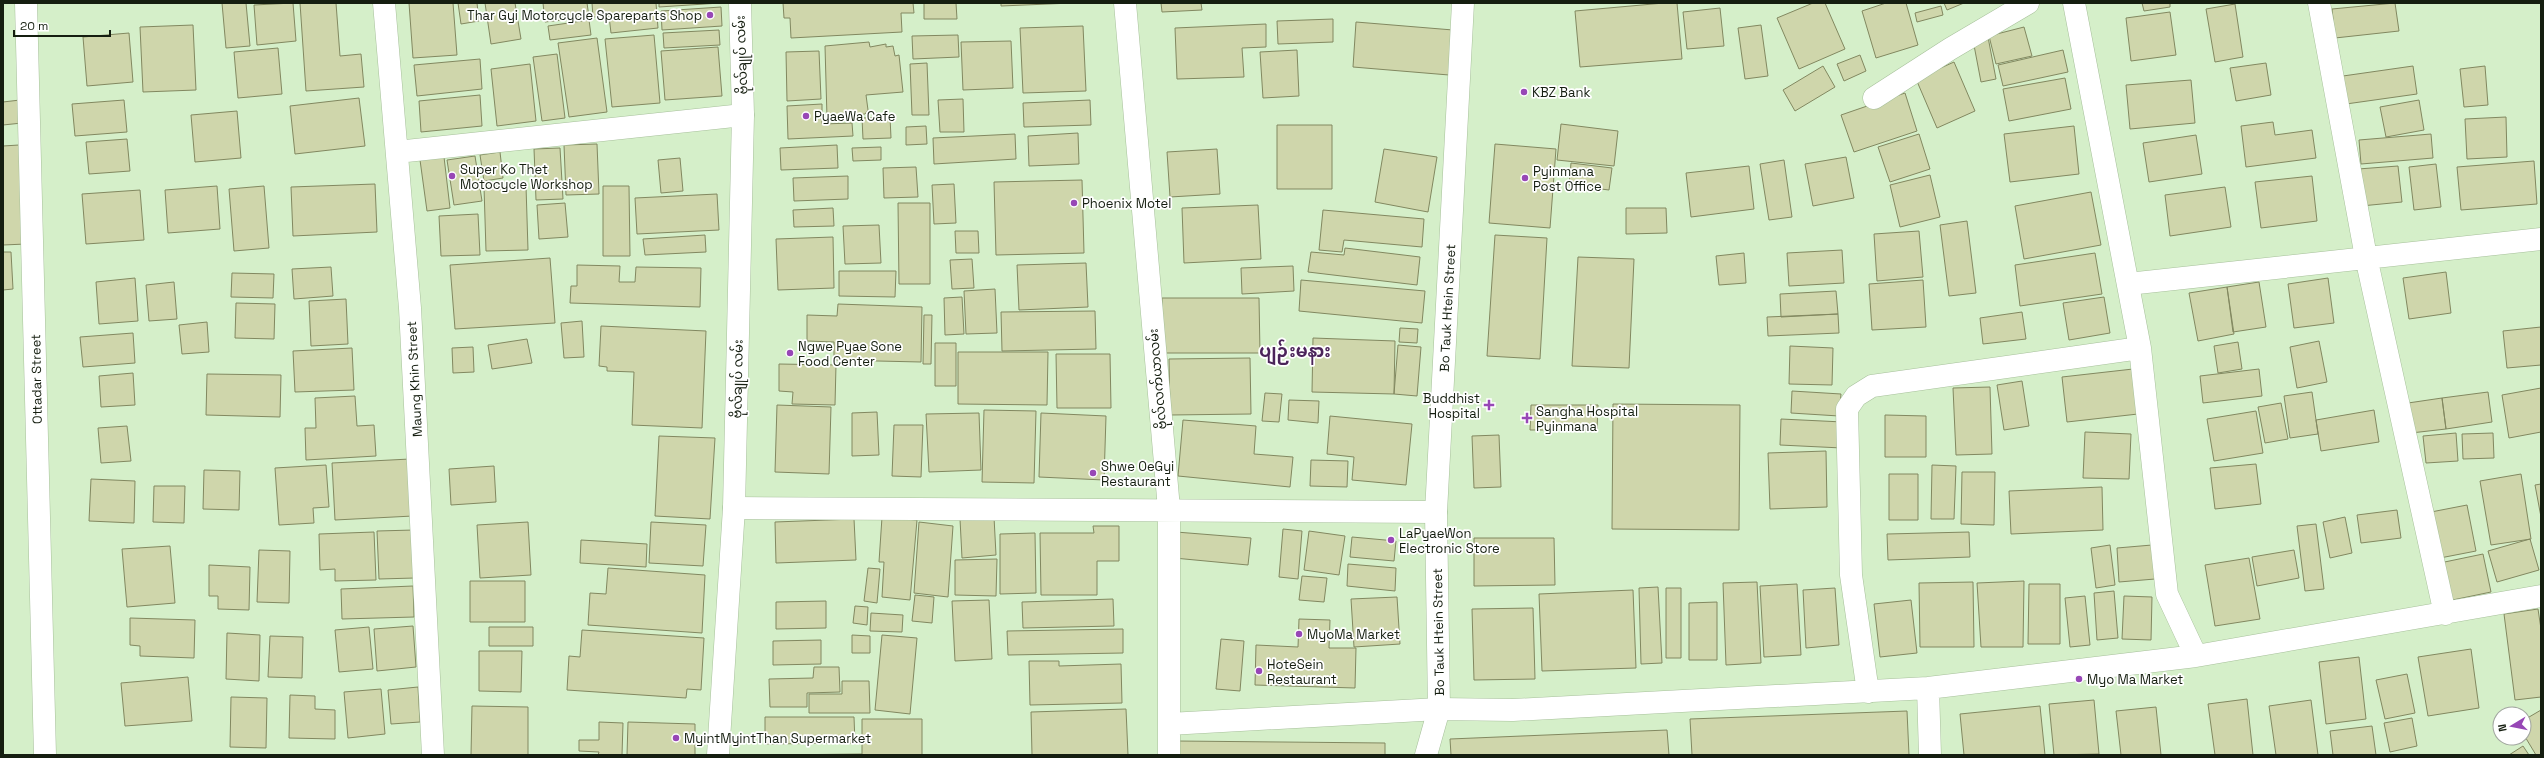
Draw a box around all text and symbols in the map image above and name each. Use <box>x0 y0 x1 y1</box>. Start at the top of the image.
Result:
place label: Thar Gyi Motorcycle Spareparts Shop <box>467 7 702 24</box>
marker: Thar Gyi Motorcycle Spareparts Shop <box>705 10 715 20</box>
scale bar <box>14 12 110 38</box>
street label: ဗိုလ်ချုပ် လမ်း <box>732 15 753 95</box>
text: 20 m <box>20 18 48 34</box>
place label: KBZ Bank <box>1532 84 1590 101</box>
marker: KBZ Bank <box>1519 87 1529 97</box>
place label: PyaeWa Cafe <box>814 108 895 125</box>
marker: PyaeWa Cafe <box>801 111 811 121</box>
place label: Super Ko Thet Motocycle Workshop <box>460 161 593 193</box>
place label: Pyinmana Post Office <box>1533 163 1602 195</box>
marker: Super Ko Thet Motocycle Workshop <box>447 171 457 181</box>
marker: Pyinmana Post Office <box>1520 173 1530 183</box>
place label: Phoenix Motel <box>1082 195 1171 212</box>
marker: Phoenix Motel <box>1069 198 1079 208</box>
street label: Bo Tauk Htein Street <box>1436 244 1459 372</box>
street label: Maung Khin Street <box>403 320 426 437</box>
street label: ဗိုလ်လက်ယာလမ်း <box>1145 328 1172 430</box>
street label: Ottadar Street <box>27 334 46 424</box>
place label: Ngwe Pyae Sone Food Center <box>798 338 902 370</box>
street label: ဗိုလ်ချုပ် လမ်း <box>728 339 749 419</box>
district label: ပျဉ်းမနား <box>1259 339 1331 366</box>
marker: Ngwe Pyae Sone Food Center <box>785 348 795 358</box>
place label: Buddhist Hospital <box>1423 390 1480 422</box>
marker: Buddhist Hospital <box>1483 399 1495 411</box>
place label: Sangha Hospital Pyinmana <box>1536 403 1638 435</box>
marker: Sangha Hospital Pyinmana <box>1521 412 1533 424</box>
place label: Shwe OeGyi Restaurant <box>1101 458 1174 490</box>
marker: Shwe OeGyi Restaurant <box>1088 468 1098 478</box>
place label: LaPyaeWon Electronic Store <box>1399 525 1500 557</box>
marker: LaPyaeWon Electronic Store <box>1386 535 1396 545</box>
street label: Bo Tauk Htein Street <box>1429 568 1448 696</box>
place label: MyoMa Market <box>1307 626 1400 643</box>
marker: MyoMa Market <box>1294 629 1304 639</box>
place label: HoteSein Restaurant <box>1267 656 1337 688</box>
marker: HoteSein Restaurant <box>1254 666 1264 676</box>
place label: Myo Ma Market <box>2087 671 2183 688</box>
marker: Myo Ma Market <box>2074 674 2084 684</box>
north arrow <box>2492 706 2532 746</box>
text: N <box>2495 723 2510 733</box>
place label: MyintMyintThan Supermarket <box>684 730 871 747</box>
marker: MyintMyintThan Supermarket <box>671 733 681 743</box>

